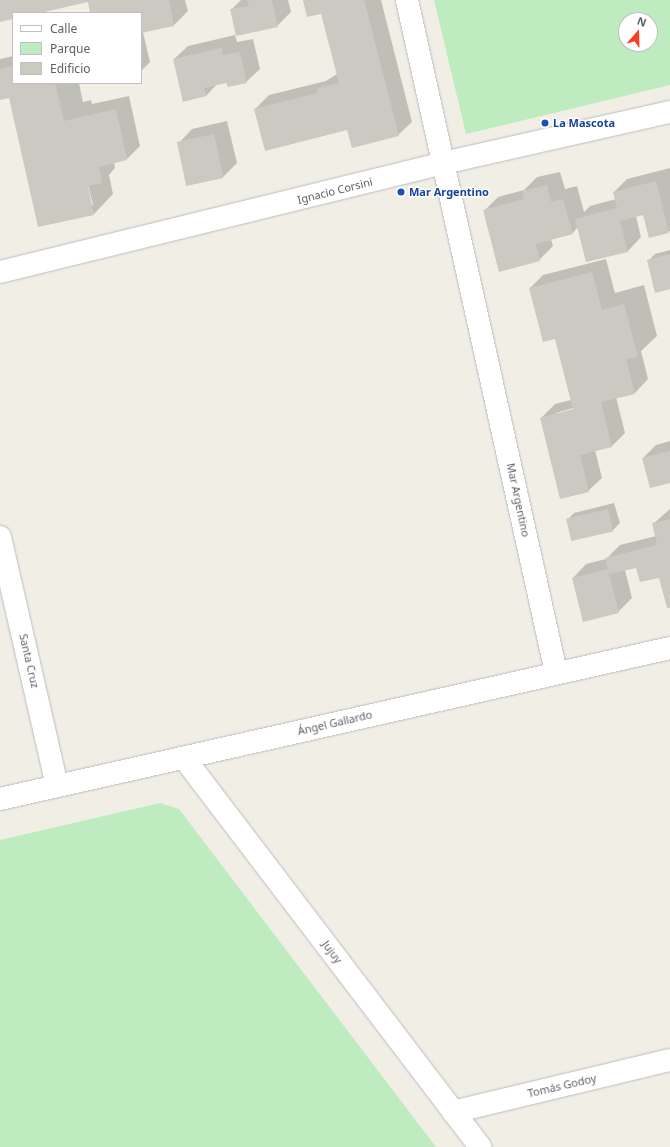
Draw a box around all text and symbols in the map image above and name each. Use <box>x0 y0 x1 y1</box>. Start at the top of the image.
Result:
legend <box>12 12 142 84</box>
north arrow <box>618 12 658 52</box>
text: N <box>635 13 649 30</box>
text: Calle <box>50 20 77 37</box>
text: Parque <box>50 40 90 57</box>
text: Edificio <box>50 60 91 77</box>
place label: La Mascota <box>553 116 615 130</box>
marker: La Mascota <box>540 118 550 128</box>
street label: Ignacio Corsini <box>296 175 374 207</box>
place label: Mar Argentino <box>409 185 489 199</box>
marker: Mar Argentino <box>396 187 406 197</box>
street label: Mar Argentino <box>504 462 532 538</box>
street label: Santa Cruz <box>16 632 42 690</box>
street label: Ángel Gallardo <box>296 708 374 738</box>
street label: Jujuy <box>319 938 345 966</box>
street label: Tomás Godoy <box>526 1072 598 1100</box>

